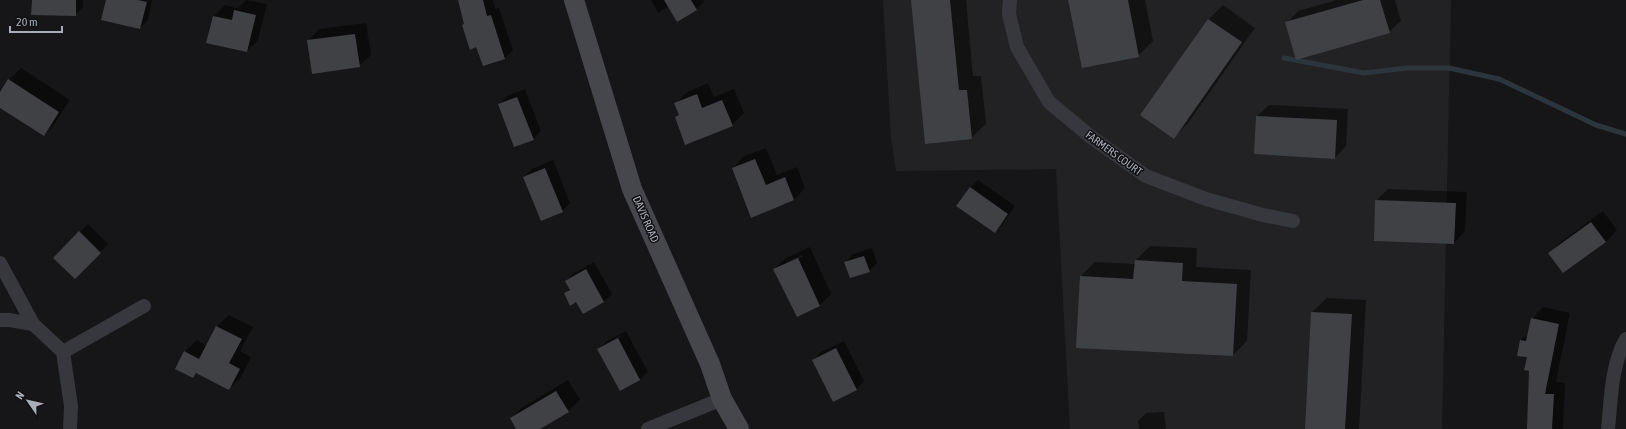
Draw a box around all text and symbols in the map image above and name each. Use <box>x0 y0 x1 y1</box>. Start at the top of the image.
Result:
scale bar <box>10 8 62 34</box>
text: 20 m <box>16 15 38 29</box>
street label: FARMERS COURT <box>1083 129 1145 178</box>
street label: DAVIS ROAD <box>631 194 661 244</box>
north arrow <box>8 381 48 421</box>
text: N <box>13 389 27 401</box>

